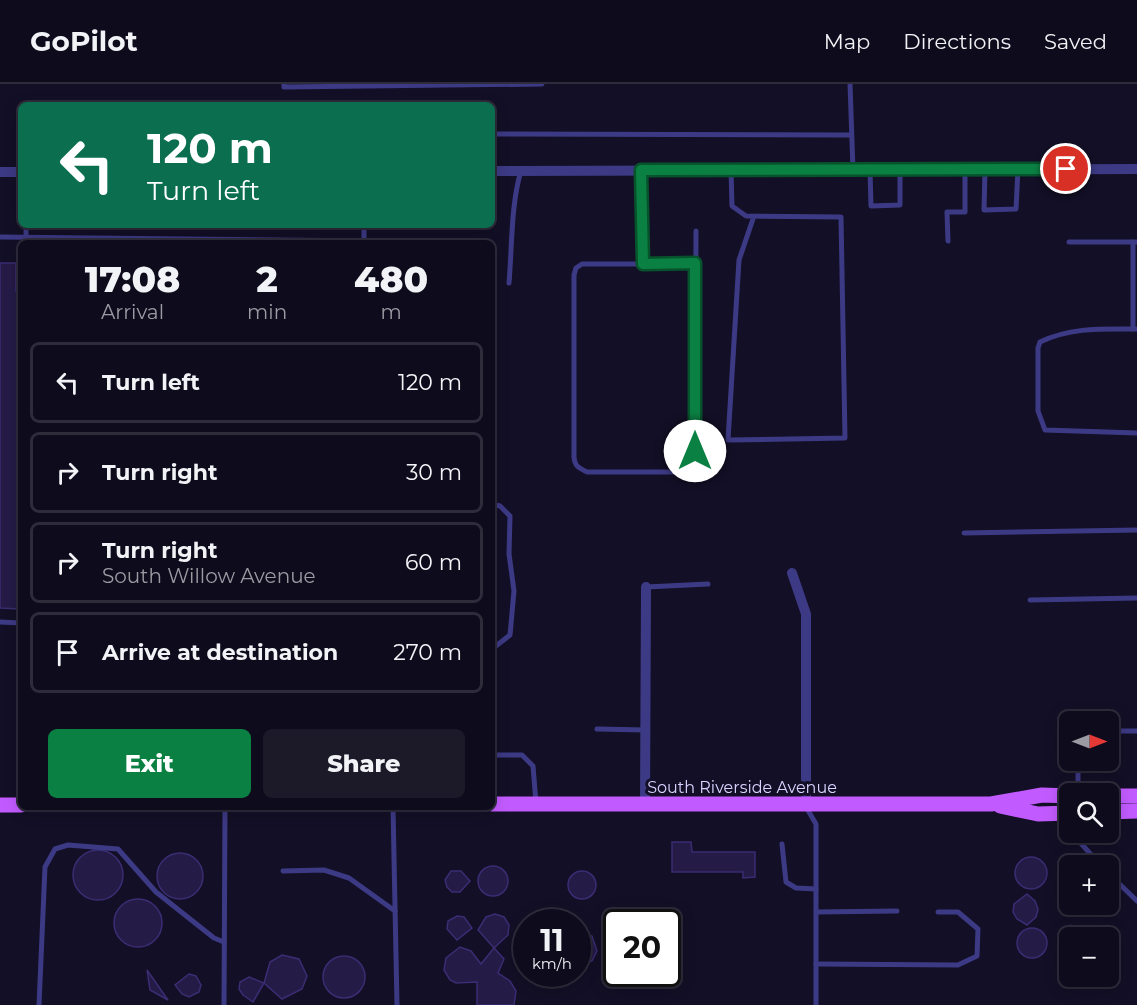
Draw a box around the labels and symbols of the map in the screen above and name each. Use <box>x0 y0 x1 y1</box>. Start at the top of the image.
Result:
pin <box>1040 143 1091 194</box>
position arrow <box>663 419 727 483</box>
north arrow <box>1059 711 1119 771</box>
street label: South Riverside Avenue <box>647 778 837 797</box>
speed limit sign: 20 <box>603 909 681 987</box>

